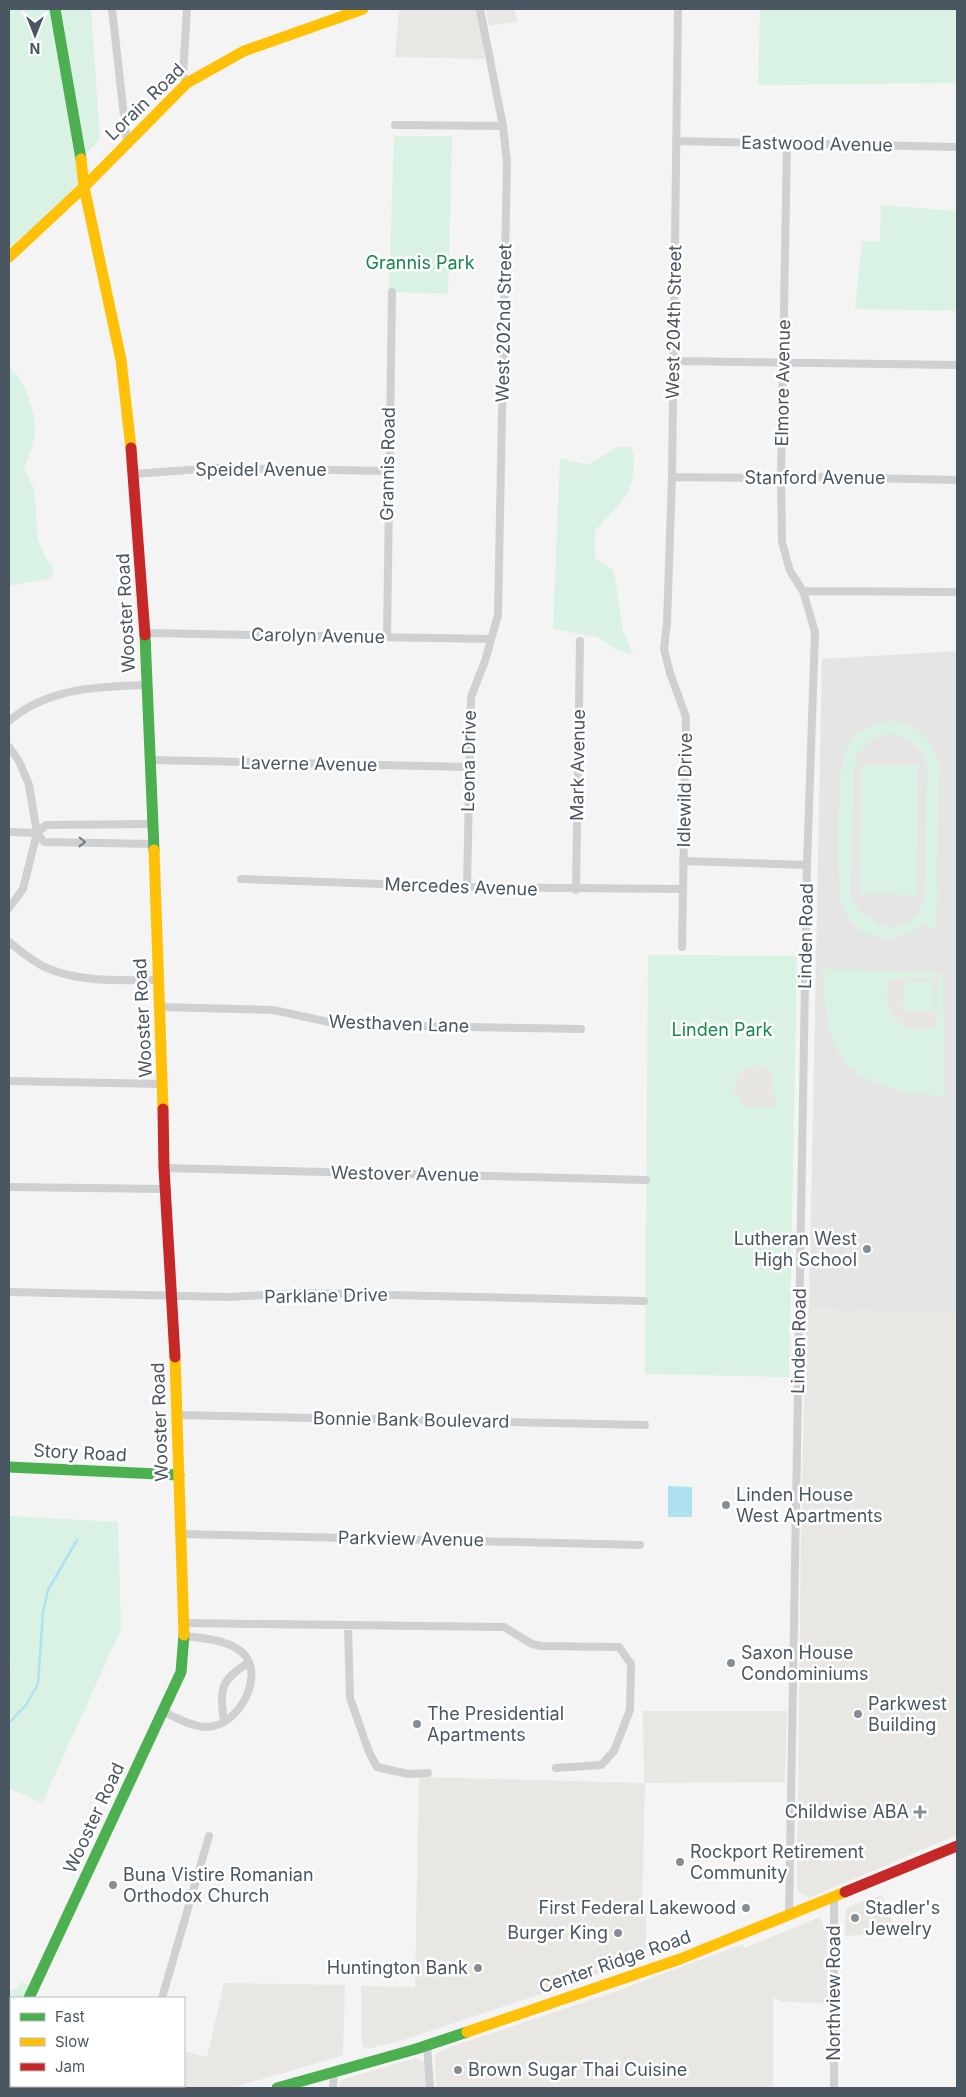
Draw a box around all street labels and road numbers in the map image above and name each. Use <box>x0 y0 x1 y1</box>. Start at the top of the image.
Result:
street label: Lorain Road <box>101 59 188 144</box>
street label: Eastwood Avenue <box>741 132 893 155</box>
street label: West 202nd Street <box>492 243 515 402</box>
street label: West 204th Street <box>662 245 685 399</box>
street label: Elmore Avenue <box>771 319 794 447</box>
street label: Grannis Road <box>376 407 399 521</box>
street label: Speidel Avenue <box>195 459 327 480</box>
street label: Stanford Avenue <box>745 467 886 488</box>
street label: Wooster Road <box>112 553 139 673</box>
street label: Carolyn Avenue <box>251 624 385 647</box>
street label: Mark Avenue <box>566 709 589 821</box>
street label: Leona Drive <box>457 710 480 812</box>
street label: Idlewild Drive <box>673 733 696 847</box>
street label: Laverne Avenue <box>240 752 378 775</box>
street label: Mercedes Avenue <box>384 873 538 900</box>
street label: Linden Road <box>794 883 817 989</box>
street label: Wooster Road <box>129 958 156 1078</box>
street label: Westhaven Lane <box>328 1011 470 1036</box>
street label: Westover Avenue <box>331 1162 479 1185</box>
street label: Parklane Drive <box>264 1284 388 1307</box>
street label: Linden Road <box>787 1288 810 1394</box>
street label: Wooster Road <box>147 1362 172 1482</box>
street label: Bonnie Bank Boulevard <box>313 1407 509 1432</box>
street label: Story Road <box>33 1440 127 1465</box>
street label: Parkview Avenue <box>338 1527 484 1550</box>
street label: Wooster Road <box>59 1759 128 1876</box>
street label: Northview Road <box>823 1925 844 2061</box>
street label: Center Ridge Road <box>536 1926 694 1997</box>

